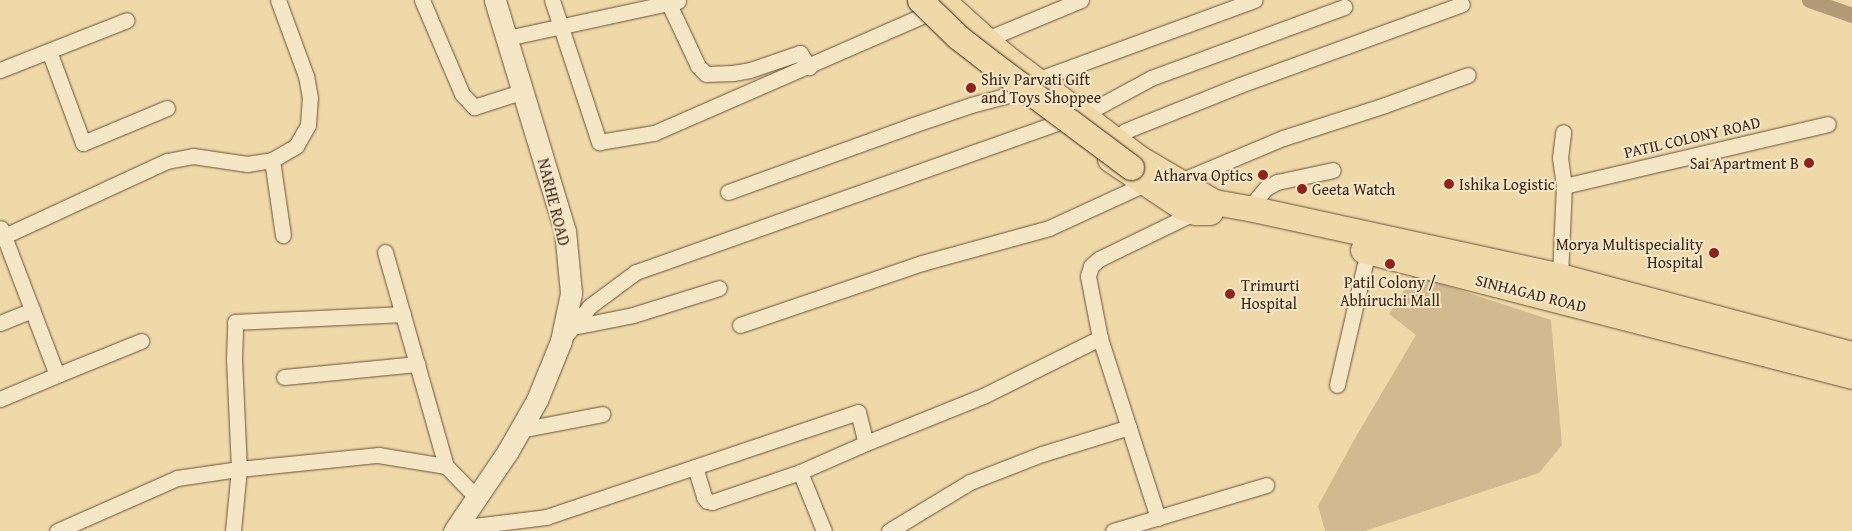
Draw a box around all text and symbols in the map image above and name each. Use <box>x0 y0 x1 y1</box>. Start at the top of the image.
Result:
place label: Shiv Parvati Gift and Toys Shoppee <box>981 69 1101 107</box>
marker: Shiv Parvati Gift and Toys Shoppee <box>965 82 977 94</box>
street label: PATIL COLONY ROAD <box>1622 112 1762 162</box>
place label: Sai Apartment B <box>1690 153 1799 173</box>
street label: NARHE ROAD <box>534 156 574 248</box>
marker: Sai Apartment B <box>1803 157 1815 169</box>
place label: Atharva Optics <box>1154 165 1253 185</box>
marker: Atharva Optics <box>1257 169 1269 181</box>
place label: Ishika Logistic <box>1459 174 1555 194</box>
marker: Ishika Logistic <box>1443 178 1455 190</box>
place label: Geeta Watch <box>1312 179 1395 199</box>
marker: Geeta Watch <box>1296 183 1308 195</box>
place label: Morya Multispeciality Hospital <box>1556 234 1703 272</box>
marker: Morya Multispeciality Hospital <box>1707 246 1721 260</box>
marker: Patil Colony / Abhiruchi Mall <box>1384 258 1396 270</box>
street label: SINHAGAD ROAD <box>1474 270 1588 316</box>
place label: Patil Colony / Abhiruchi Mall <box>1340 272 1440 310</box>
place label: Trimurti Hospital <box>1241 275 1300 313</box>
marker: Trimurti Hospital <box>1223 287 1237 301</box>

